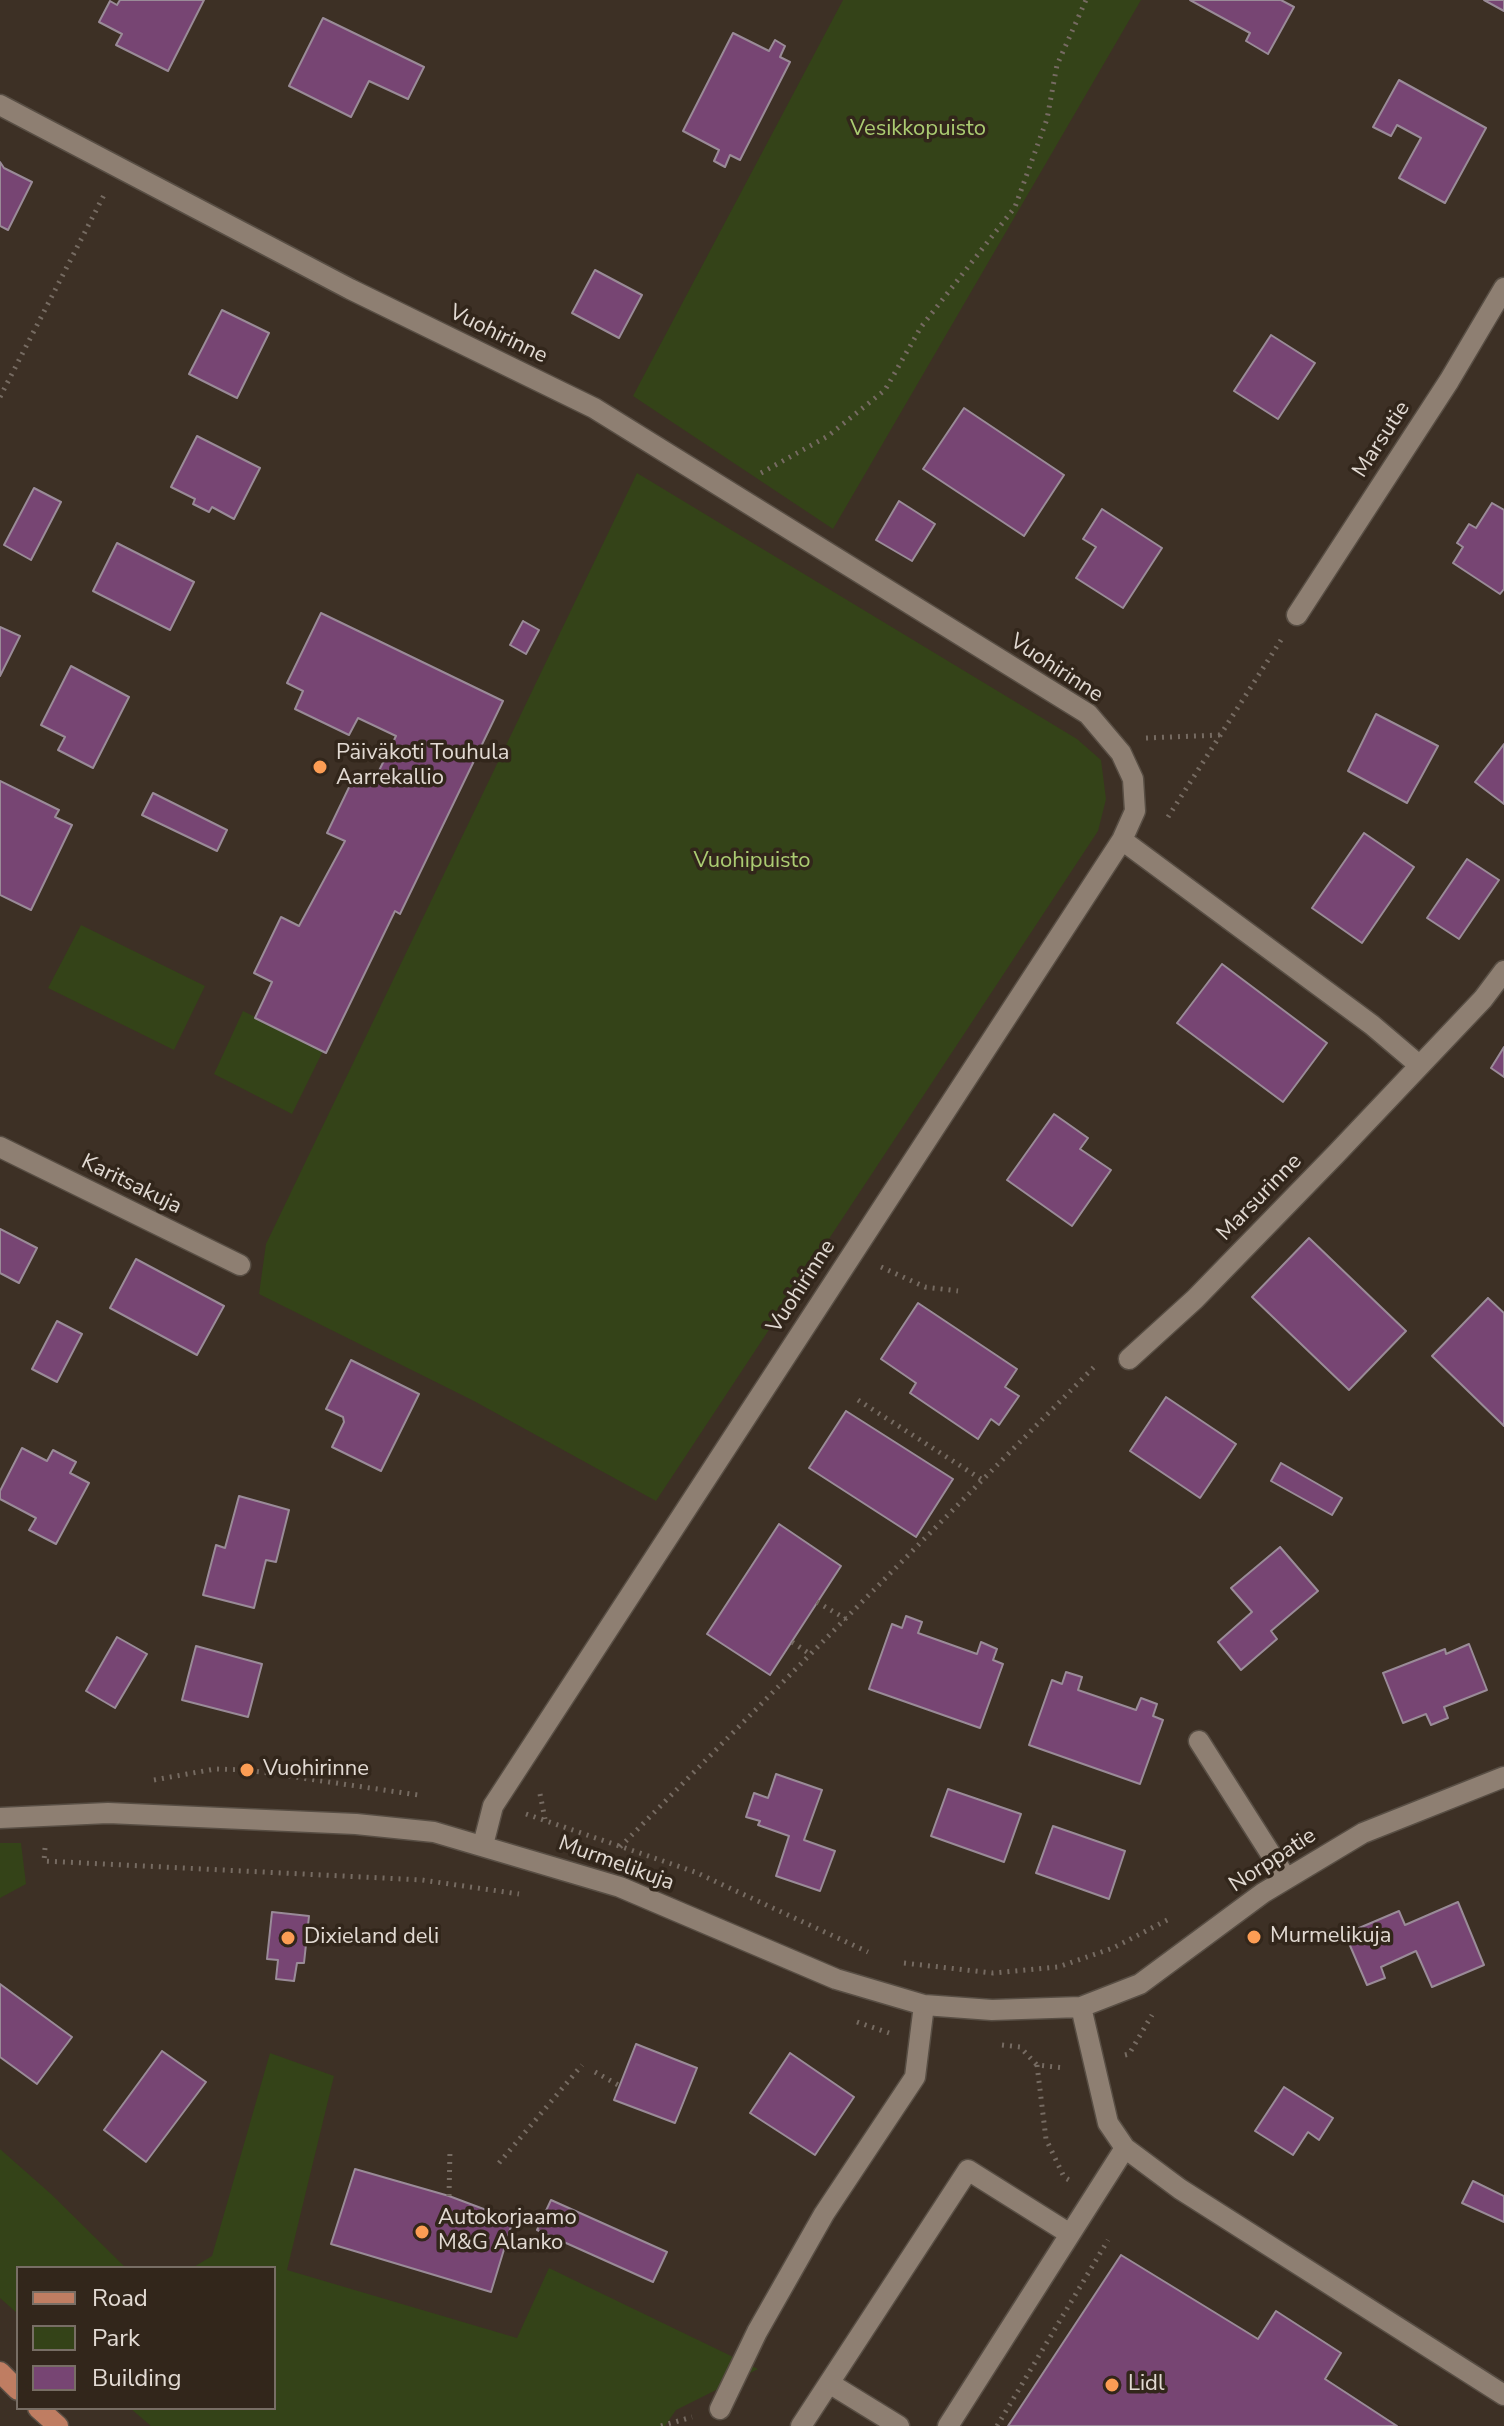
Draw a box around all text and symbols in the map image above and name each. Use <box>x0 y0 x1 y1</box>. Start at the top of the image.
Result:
park label: Vesikkopuisto <box>850 117 986 143</box>
street label: Vuohirinne <box>445 300 551 370</box>
street label: Marsutie <box>1348 397 1416 483</box>
street label: Vuohirinne <box>1004 629 1108 709</box>
place label: Päiväkoti Touhula Aarrekallio <box>336 741 509 792</box>
marker: Päiväkoti Touhula Aarrekallio <box>311 758 329 776</box>
park label: Vuohipuisto <box>694 849 810 875</box>
street label: Karitsakuja <box>76 1149 186 1221</box>
street label: Marsurinne <box>1212 1149 1308 1247</box>
street label: Vuohirinne <box>762 1235 842 1339</box>
place label: Vuohirinne <box>263 1757 369 1783</box>
marker: Vuohirinne <box>238 1761 256 1779</box>
street label: Norppatie <box>1225 1823 1321 1899</box>
street label: Murmelikuja <box>554 1831 678 1897</box>
place label: Murmelikuja <box>1270 1924 1391 1950</box>
place label: Dixieland deli <box>304 1925 439 1951</box>
marker: Murmelikuja <box>1245 1928 1263 1946</box>
marker: Dixieland deli <box>279 1929 297 1947</box>
place label: Autokorjaamo M&G Alanko <box>438 2206 577 2258</box>
marker: Autokorjaamo M&G Alanko <box>413 2223 431 2241</box>
legend <box>16 2266 276 2410</box>
text: Road <box>92 2282 148 2314</box>
text: Park <box>92 2322 140 2354</box>
text: Building <box>92 2362 182 2394</box>
place label: Lidl <box>1128 2372 1164 2398</box>
marker: Lidl <box>1103 2376 1121 2394</box>

